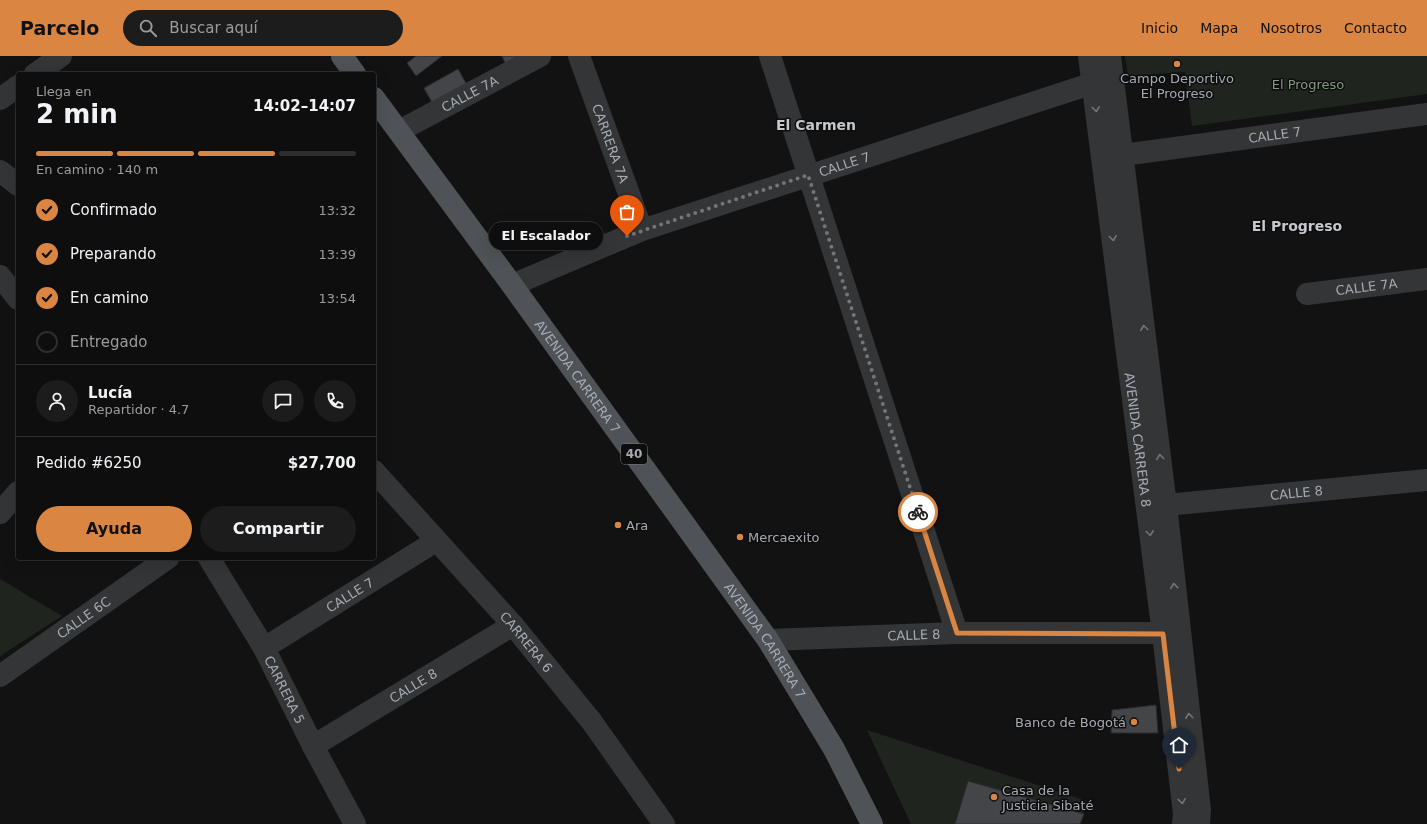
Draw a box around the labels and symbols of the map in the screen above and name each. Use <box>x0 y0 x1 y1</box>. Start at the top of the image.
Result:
marker: Campo Deportivo El Progreso <box>1172 59 1182 69</box>
place label: Campo Deportivo El Progreso <box>1120 71 1234 101</box>
street label: CALLE 7A <box>439 73 501 115</box>
park label: El Progreso <box>1272 77 1344 92</box>
street label: CARRERA 7A <box>589 102 631 185</box>
one-way arrow <box>1091 105 1100 112</box>
district label: El Carmen <box>776 117 856 133</box>
street label: CALLE 7 <box>1247 124 1302 146</box>
street label: CALLE 7 <box>817 149 872 180</box>
pin <box>610 195 644 236</box>
district label: El Progreso <box>1252 218 1343 234</box>
callout: El Escalador <box>489 222 603 250</box>
one-way arrow <box>1108 234 1117 241</box>
street label: CALLE 7A <box>1335 276 1398 298</box>
street label: AVENIDA CARRERA 7 <box>532 317 623 436</box>
one-way arrow <box>1140 325 1149 331</box>
street label: AVENIDA CARRERA 8 <box>1122 372 1154 508</box>
road number: 40 <box>621 444 647 464</box>
one-way arrow <box>1156 454 1165 460</box>
street label: CALLE 8 <box>1269 483 1324 503</box>
courier <box>898 492 938 532</box>
place label: Ara <box>626 518 648 533</box>
marker: Ara <box>613 520 623 530</box>
place label: Mercaexito <box>748 530 820 545</box>
one-way arrow <box>1145 530 1154 536</box>
marker: Mercaexito <box>735 532 745 542</box>
street label: CALLE 7 <box>324 575 377 615</box>
street label: AVENIDA CARRERA 7 <box>721 580 809 701</box>
one-way arrow <box>1170 583 1179 590</box>
street label: CALLE 6C <box>54 594 114 642</box>
street label: CARRERA 6 <box>497 609 555 676</box>
street label: CALLE 8 <box>887 627 941 644</box>
street label: CARRERA 5 <box>261 653 308 726</box>
street label: CALLE 8 <box>387 666 440 706</box>
one-way arrow <box>1184 713 1193 719</box>
place label: Banco de Bogotá <box>1015 715 1126 730</box>
marker: Banco de Bogotá <box>1129 717 1139 727</box>
pin <box>1162 728 1196 769</box>
place label: Casa de la Justicia Sibaté <box>1001 783 1094 813</box>
marker: Casa de la Justicia Sibaté <box>989 792 999 802</box>
one-way arrow <box>1178 798 1187 804</box>

